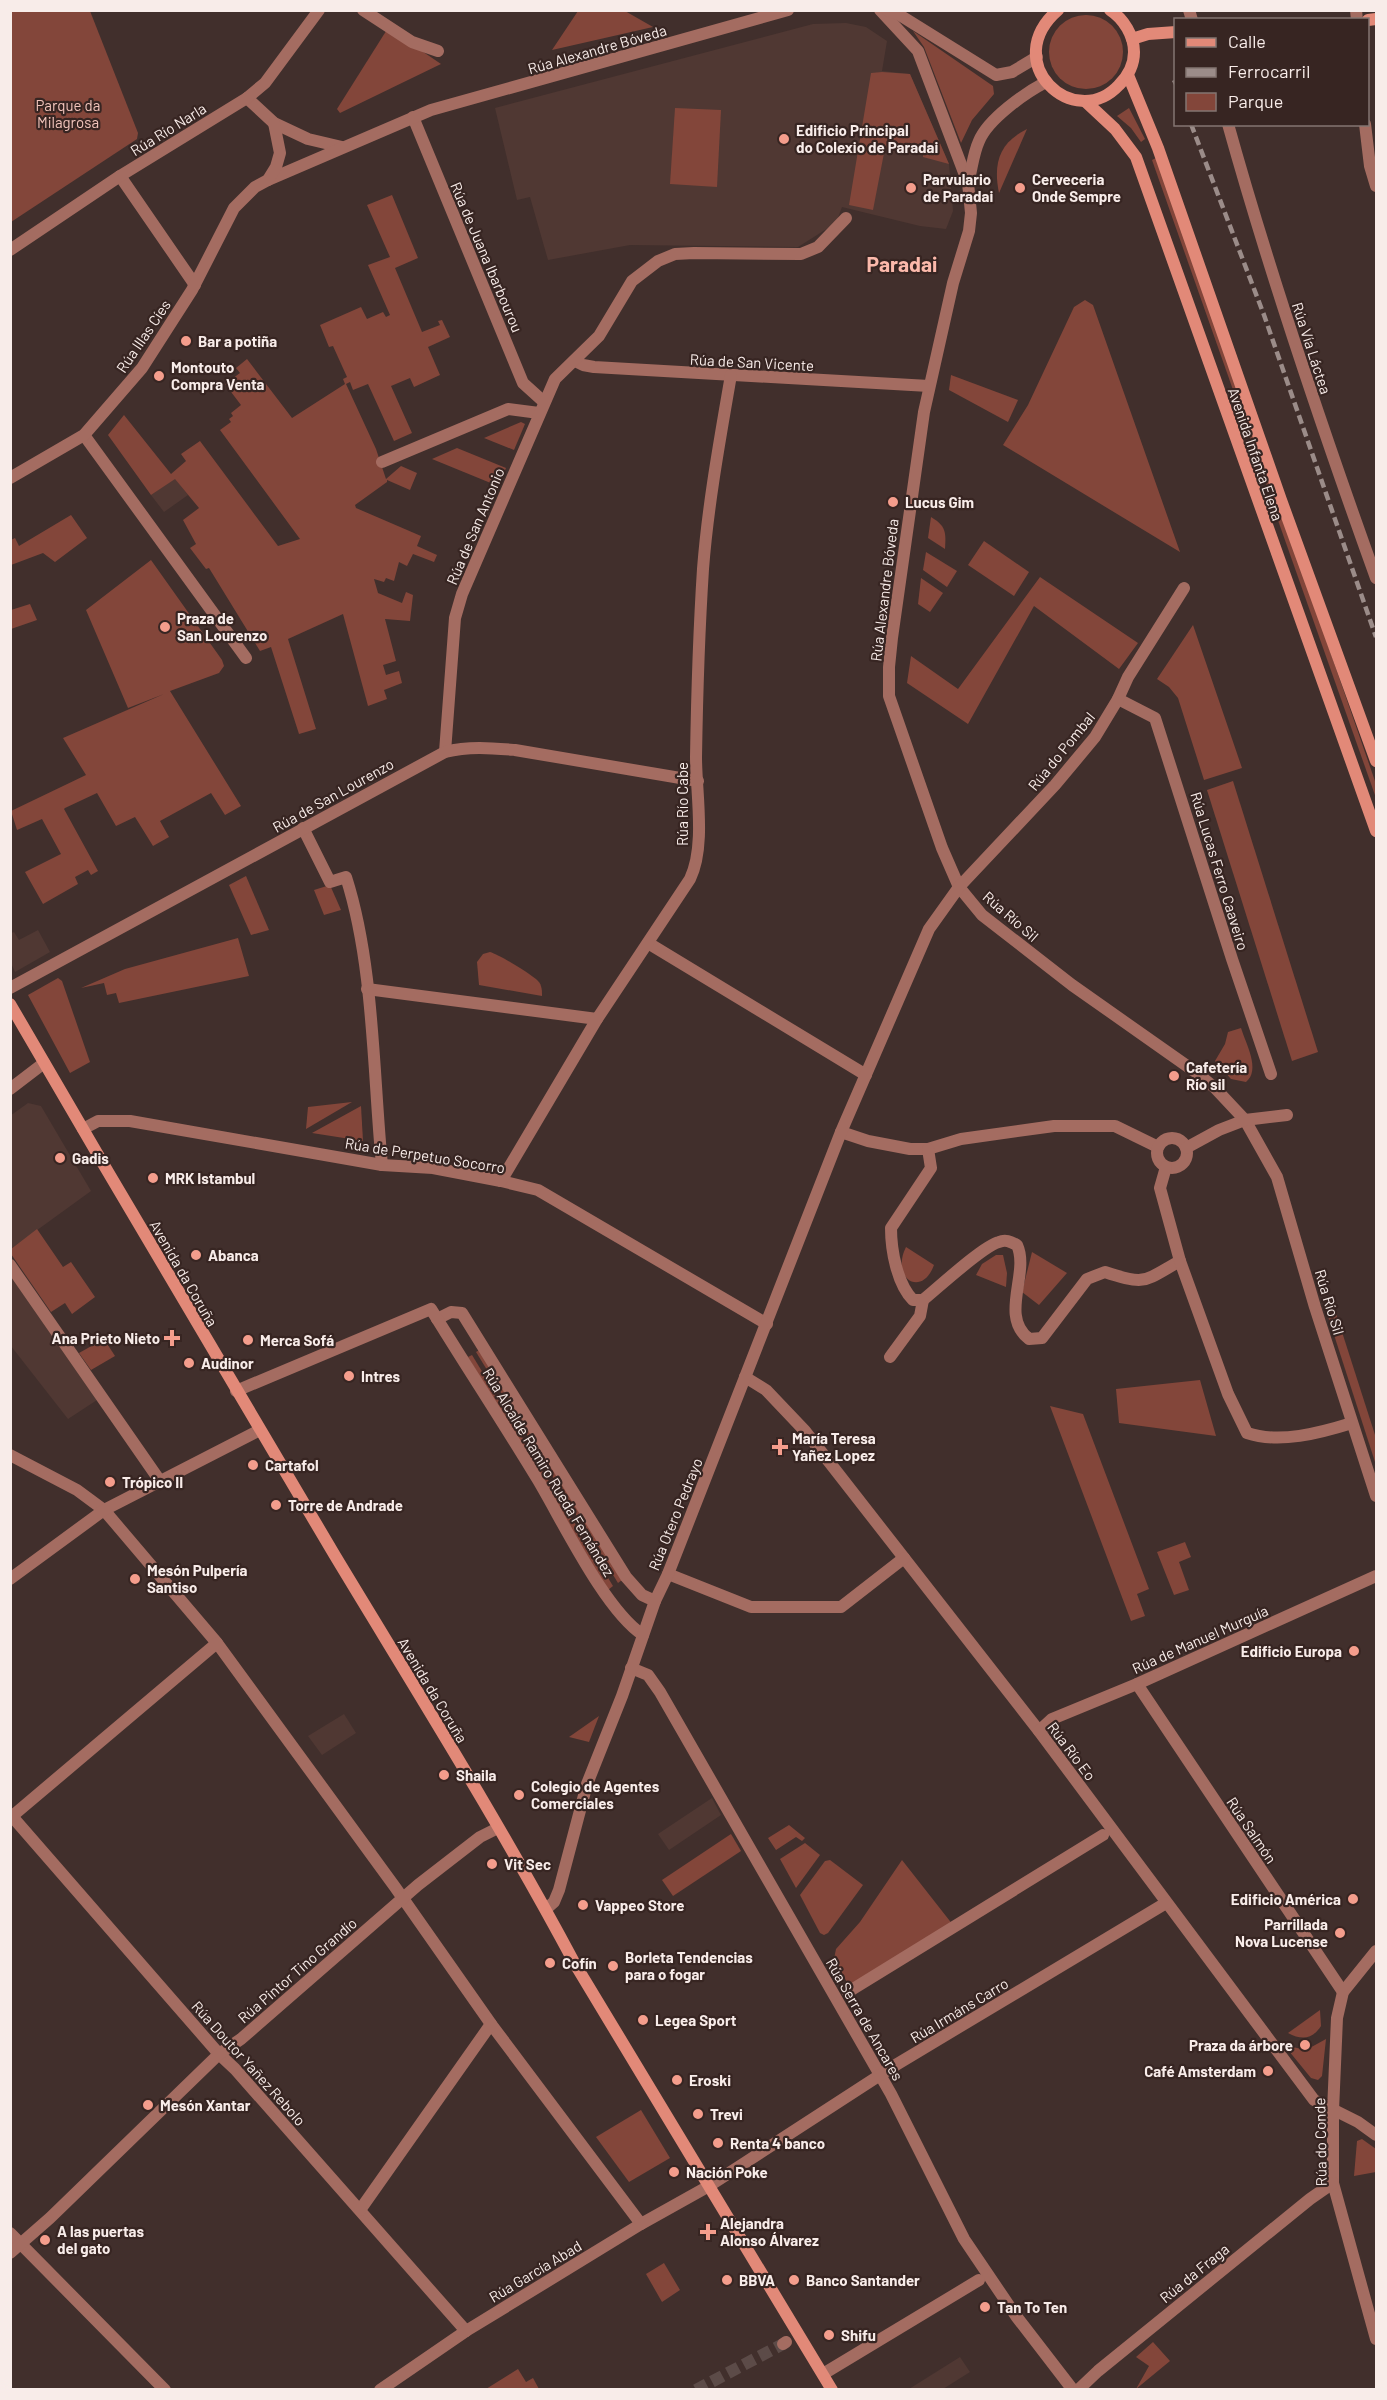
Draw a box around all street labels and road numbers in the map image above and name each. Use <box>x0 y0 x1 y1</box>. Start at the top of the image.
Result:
street label: Rúa Alexandre Bóveda <box>526 21 668 77</box>
street label: Rúa Río Narla <box>127 99 209 159</box>
street label: Rúa de Juana Ibarbourou <box>447 179 527 335</box>
street label: Rúa Illas Cíes <box>112 296 174 376</box>
street label: Rúa Vía Láctea <box>1289 300 1335 396</box>
street label: Rúa de San Vicente <box>689 350 815 374</box>
street label: Avenida Infanta Elena <box>1225 385 1287 523</box>
street label: Rúa de San Antonio <box>442 465 508 587</box>
street label: Rúa Alexandre Bóveda <box>866 518 902 662</box>
street label: Rúa do Pombal <box>1024 708 1098 794</box>
street label: Rúa de San Lourenzo <box>269 754 397 836</box>
street label: Rúa Río Cabe <box>673 762 691 846</box>
street label: Rúa Lucas Ferro Caaveiro <box>1187 790 1253 952</box>
street label: Rúa Río Sil <box>980 887 1042 945</box>
street label: Rúa de Perpetuo Socorro <box>344 1133 506 1177</box>
street label: Avenida da Coruña <box>146 1217 222 1329</box>
street label: Rúa Río Sil <box>1312 1267 1348 1337</box>
street label: Rúa Alcalde Ramiro Rueda Fernández <box>479 1364 619 1580</box>
street label: Rúa Otero Pedrayo <box>644 1455 706 1573</box>
street label: Rúa de Manuel Murguía <box>1129 1601 1271 1677</box>
street label: Avenida da Coruña <box>394 1634 472 1746</box>
street label: Rúa Río Eo <box>1044 1718 1100 1784</box>
street label: Rúa Salmón <box>1223 1793 1281 1867</box>
street label: Rúa Pintor Tino Grandío <box>234 1913 360 2027</box>
street label: Rúa Serra de Ancares <box>823 1955 907 2083</box>
street label: Rúa Irmáns Carro <box>907 1974 1011 2046</box>
street label: Rúa Doutor Yañez Rebolo <box>188 1997 310 2129</box>
street label: Rúa do Conde <box>1310 2097 1330 2187</box>
street label: Rúa García Abad <box>485 2236 585 2306</box>
street label: Rúa da Fraga <box>1156 2240 1232 2306</box>

